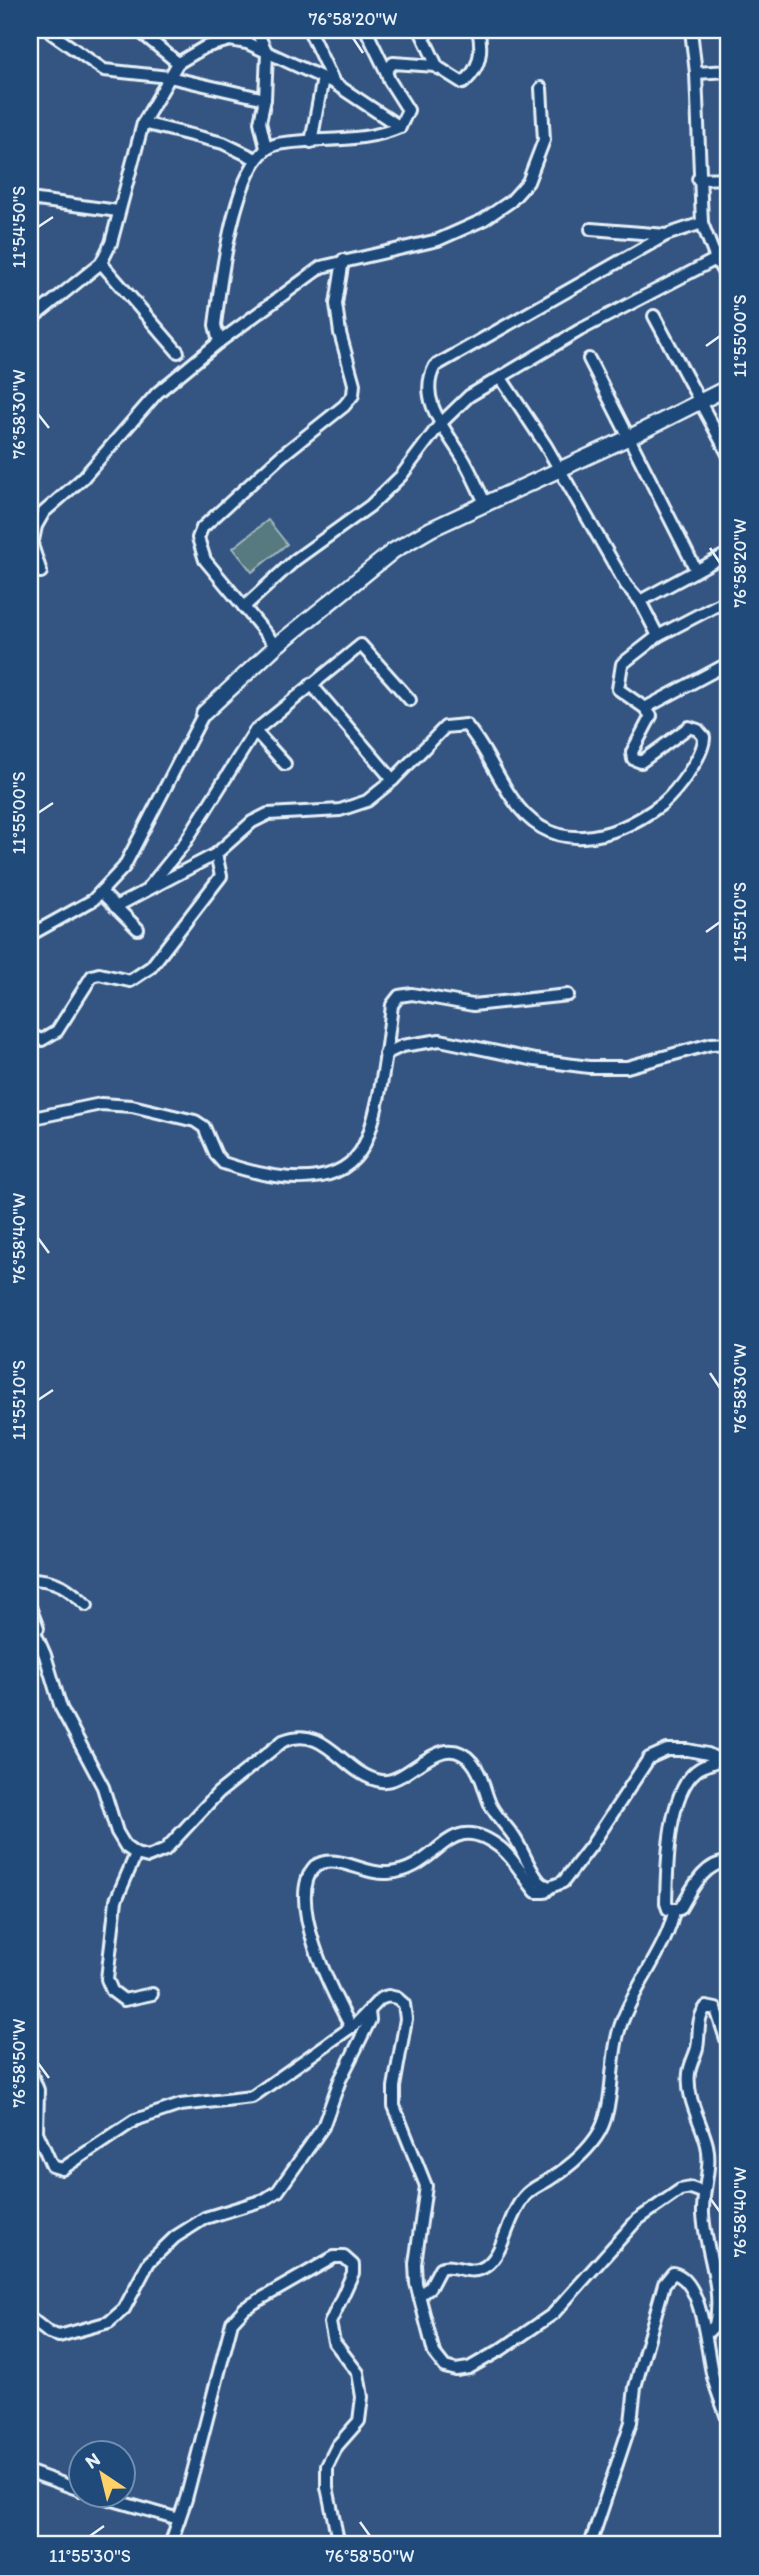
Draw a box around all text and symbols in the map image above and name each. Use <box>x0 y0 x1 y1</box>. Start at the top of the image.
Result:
text: 76°58'20"W <box>309 8 397 30</box>
text: 11°54'50"S <box>8 186 30 268</box>
text: 11°55'00"S <box>729 294 751 378</box>
text: 76°58'30"W <box>8 369 30 459</box>
text: 76°58'20"W <box>729 519 751 607</box>
text: 11°55'00"S <box>8 771 30 855</box>
text: 11°55'10"S <box>729 882 751 962</box>
text: 76°58'40"W <box>8 1193 30 1283</box>
text: 76°58'30"W <box>729 1343 751 1433</box>
text: 11°55'10"S <box>8 1360 30 1440</box>
text: 76°58'50"W <box>8 2019 30 2107</box>
text: 76°58'40"W <box>729 2167 751 2257</box>
north arrow <box>66 2438 136 2508</box>
text: N <box>81 2447 104 2474</box>
text: 11°55'30"S <box>49 2545 131 2567</box>
text: 76°58'50"W <box>326 2545 414 2567</box>

